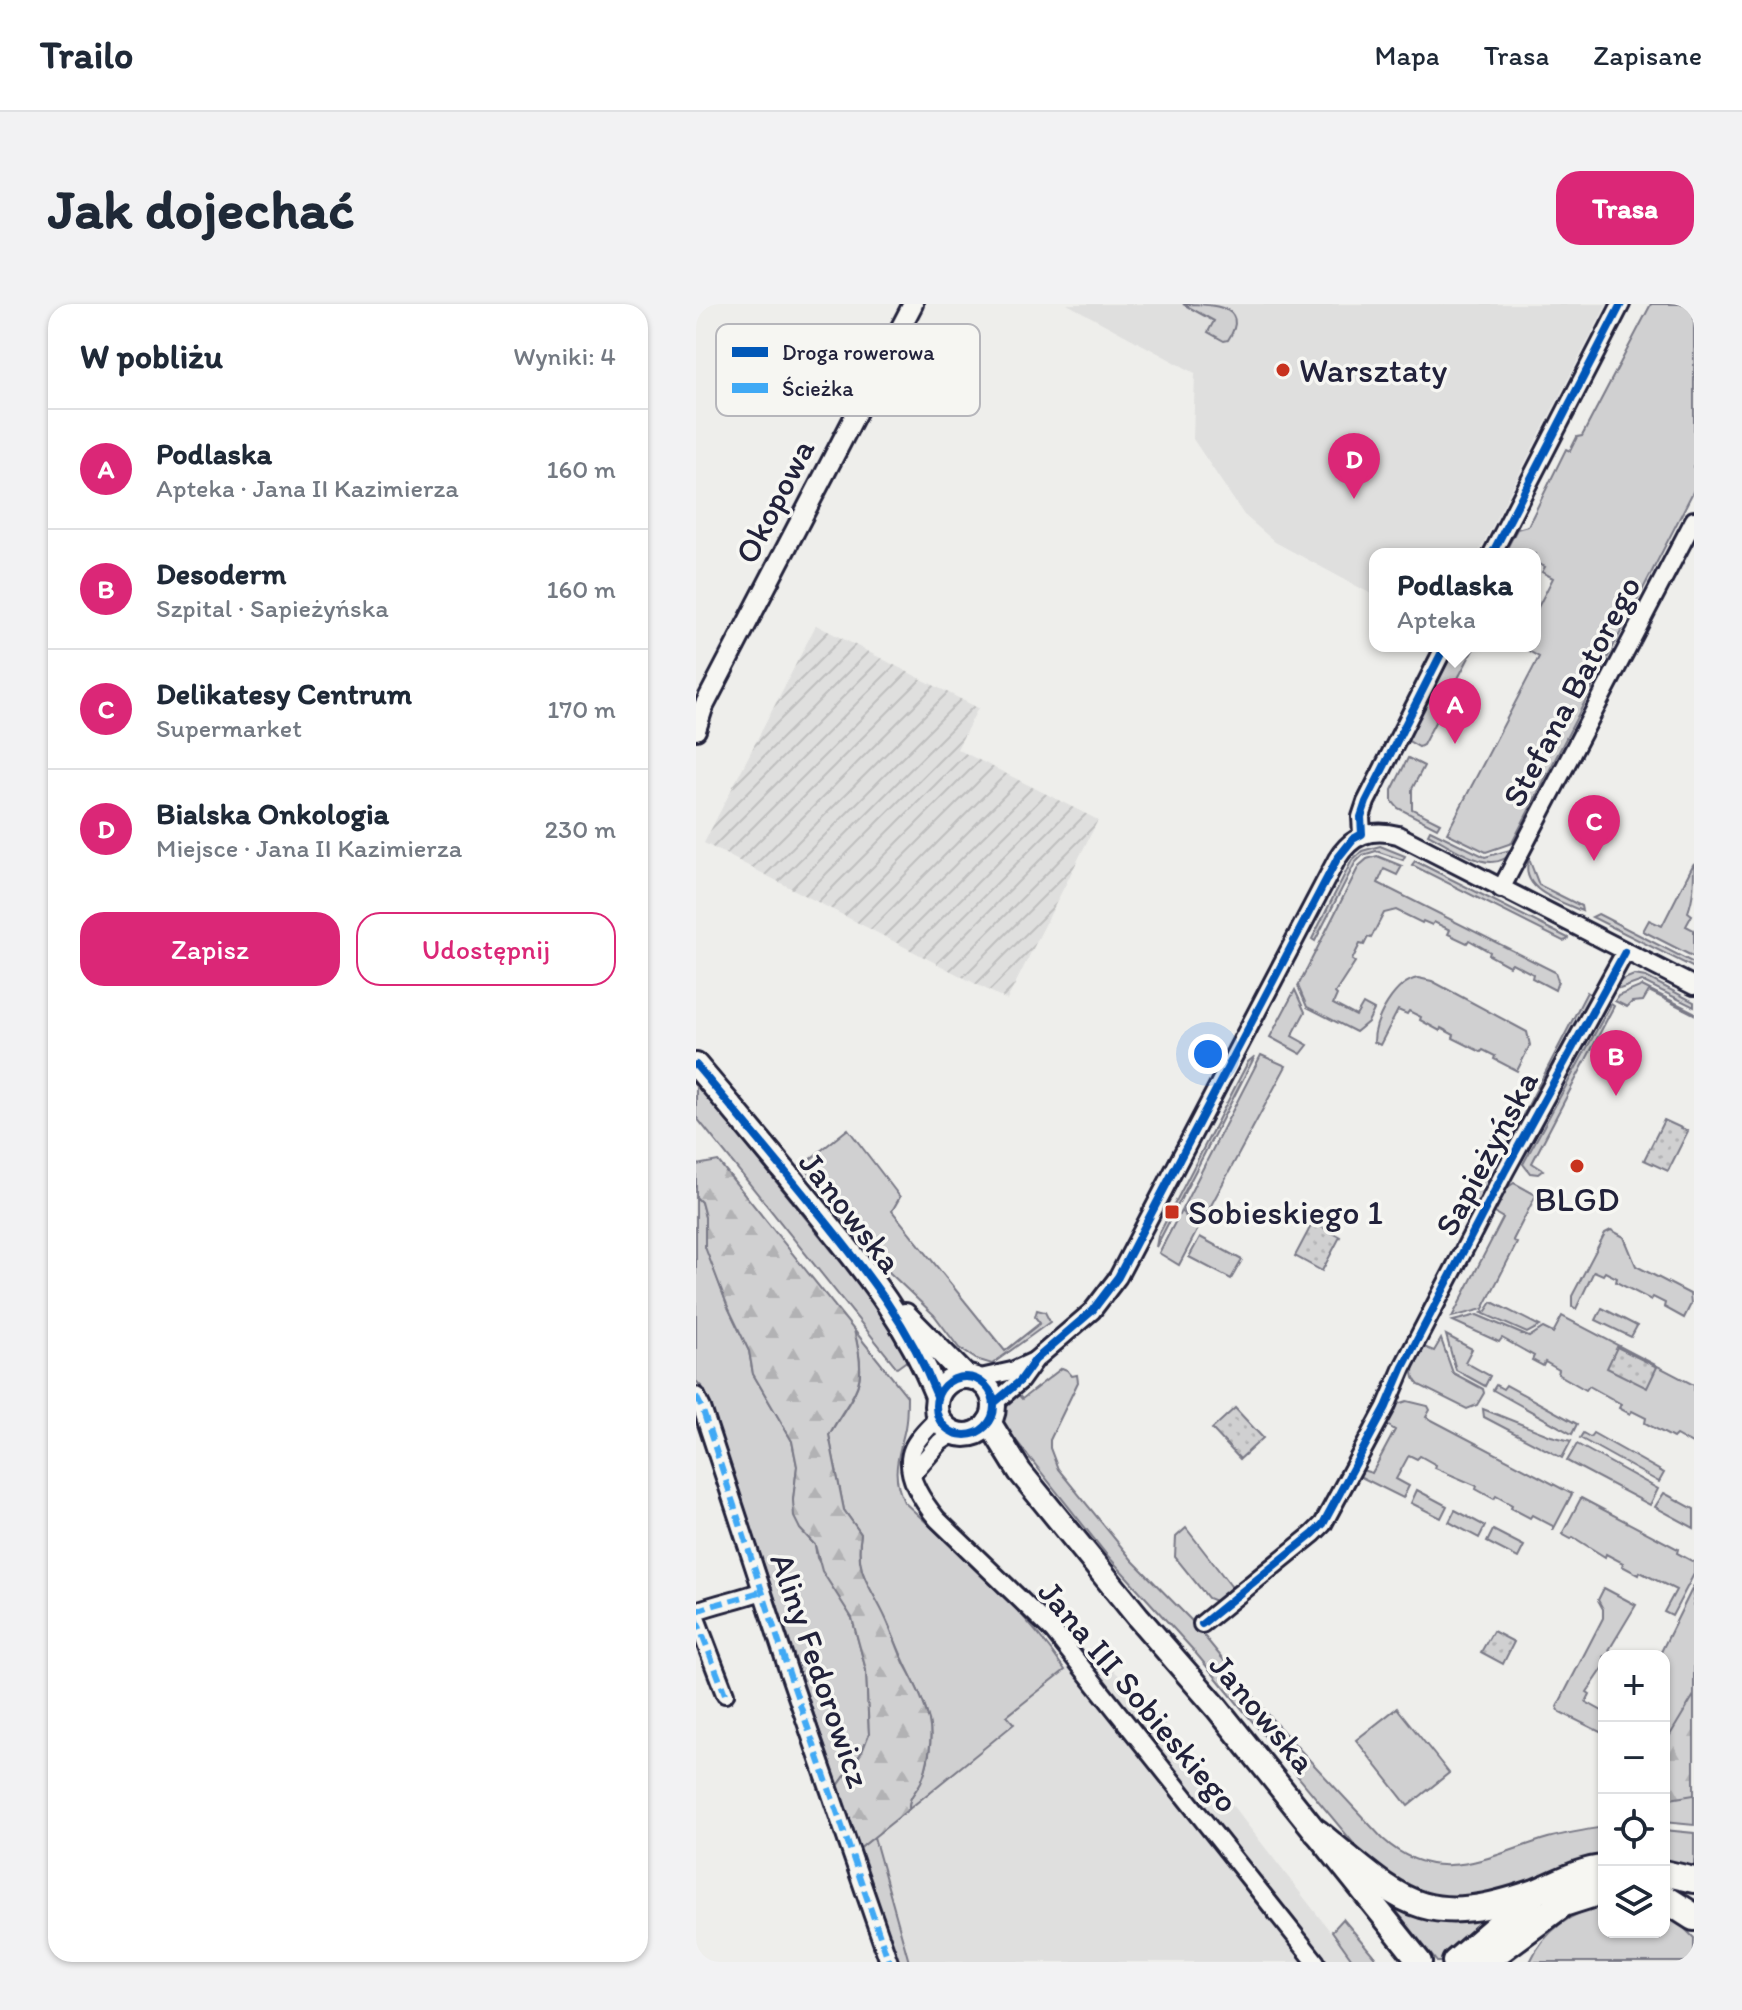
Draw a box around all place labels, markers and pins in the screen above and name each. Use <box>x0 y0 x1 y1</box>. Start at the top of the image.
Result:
place label: Warsztaty <box>1299 350 1447 391</box>
marker: Warsztaty <box>1274 361 1292 379</box>
pin: D <box>1328 433 1380 499</box>
pin: A <box>1429 678 1481 744</box>
pin: C <box>1568 795 1620 861</box>
pin: B <box>1590 1030 1642 1096</box>
marker: BLGD <box>1568 1157 1586 1175</box>
place label: BLGD <box>1534 1179 1620 1220</box>
place label: Sobieskiego 1 <box>1188 1192 1383 1233</box>
marker: Sobieskiego 1 <box>1163 1203 1181 1221</box>

